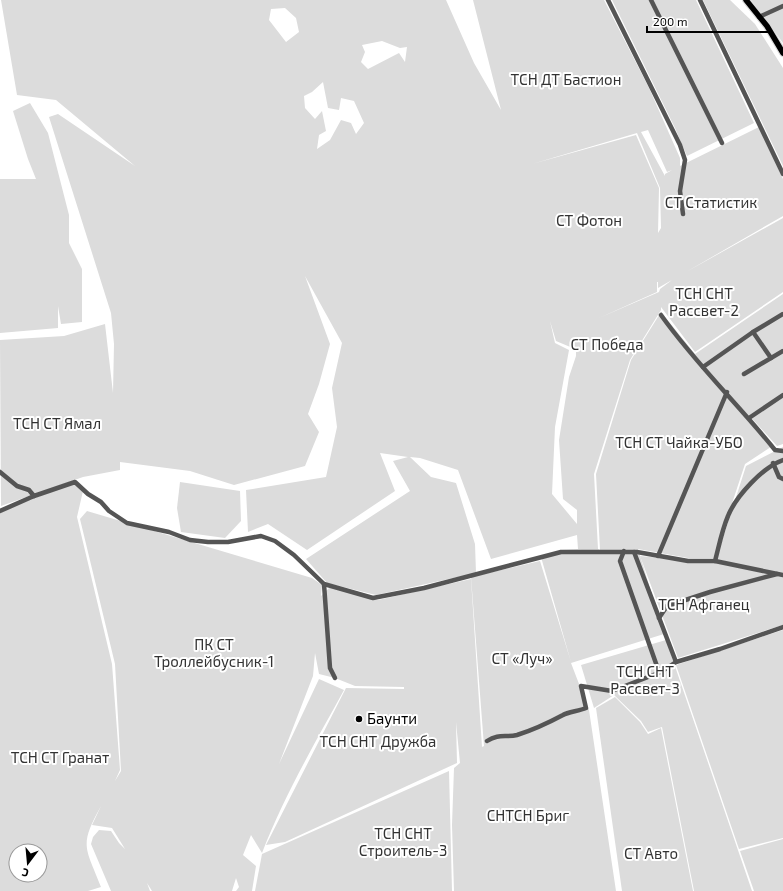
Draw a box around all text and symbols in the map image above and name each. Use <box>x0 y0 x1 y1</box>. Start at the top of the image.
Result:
scale bar <box>647 8 769 34</box>
text: 200 m <box>653 14 687 28</box>
park label: ТСН ДТ Бастион <box>511 70 621 88</box>
park label: СТ Статистик <box>665 193 757 211</box>
park label: СТ Фотон <box>556 211 622 229</box>
park label: ТСН СНТ Рассвет-2 <box>669 284 739 319</box>
park label: СТ Победа <box>571 335 643 353</box>
park label: ТСН СТ Ямал <box>13 414 101 432</box>
park label: ТСН СТ Чайка-УБО <box>615 433 743 451</box>
park label: ТСН Афганец <box>658 595 750 613</box>
park label: ПК СТ Троллейбусник-1 <box>154 635 274 671</box>
park label: СТ «Луч» <box>492 649 552 668</box>
park label: ТСН СНТ Рассвет-3 <box>610 662 680 697</box>
place label: Баунти <box>367 709 417 728</box>
marker: Баунти <box>354 714 364 724</box>
park label: ТСН СНТ Дружба <box>320 732 436 751</box>
park label: ТСН СТ Гранат <box>11 748 109 766</box>
park label: СНТСН Бриг <box>487 806 569 824</box>
park label: ТСН СНТ Строитель-3 <box>359 824 447 859</box>
north arrow <box>8 843 48 883</box>
park label: СТ Авто <box>624 844 678 862</box>
text: С <box>20 866 30 880</box>

